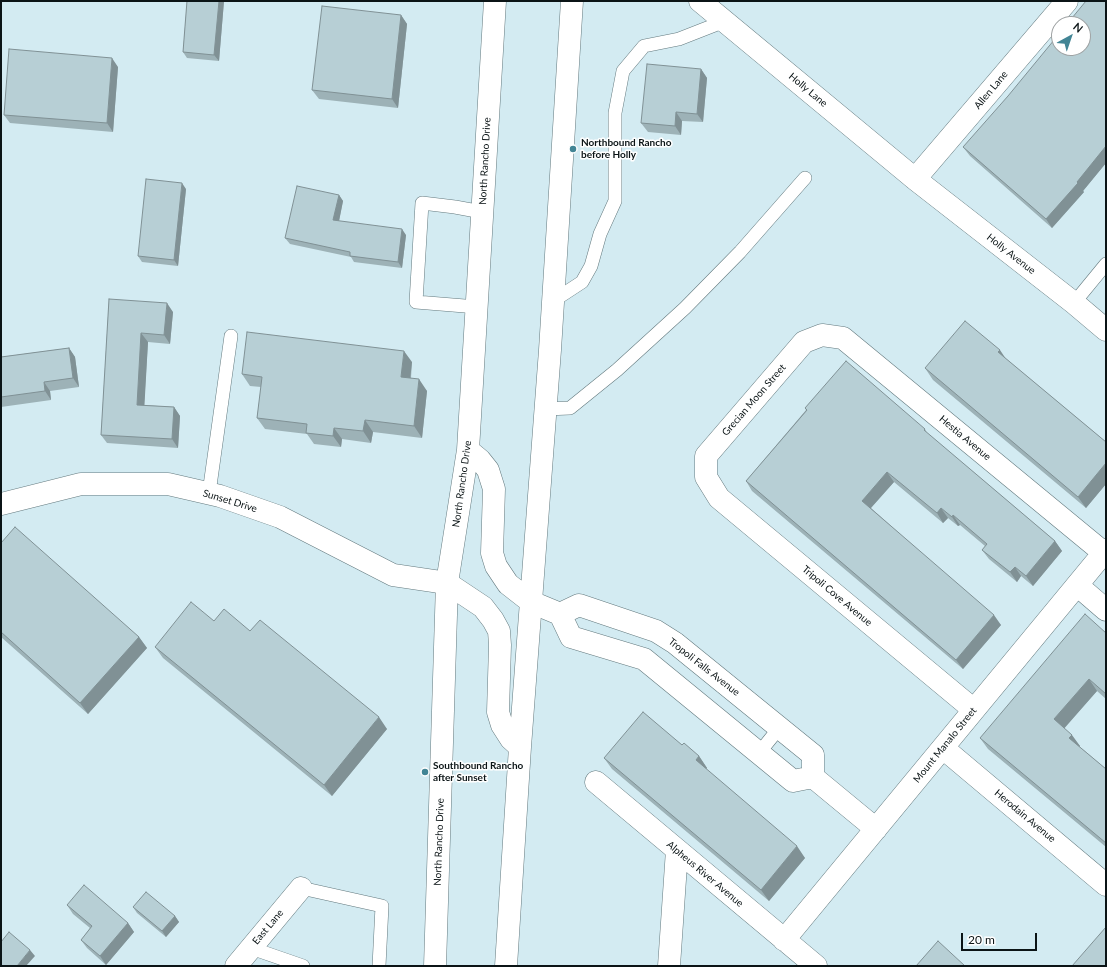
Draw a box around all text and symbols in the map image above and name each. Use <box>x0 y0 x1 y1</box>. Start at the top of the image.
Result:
north arrow <box>1051 16 1091 56</box>
text: N <box>1071 19 1086 35</box>
street label: Allen Lane <box>972 69 1010 111</box>
street label: Holly Lane <box>786 70 830 110</box>
street label: North Rancho Drive <box>477 117 493 205</box>
place label: Northbound Rancho before Holly <box>581 137 671 160</box>
marker: Northbound Rancho before Holly <box>568 144 578 154</box>
street label: Holly Avenue <box>984 231 1038 277</box>
street label: Grecian Moon Street <box>720 362 788 438</box>
street label: Hestia Avenue <box>937 413 993 463</box>
street label: North Rancho Drive <box>450 440 474 528</box>
street label: Sunset Drive <box>201 487 259 515</box>
street label: Tripoli Cove Avenue <box>800 563 874 629</box>
street label: Tropoli Falls Avenue <box>666 635 742 699</box>
street label: Mount Manalo Street <box>911 705 979 785</box>
place label: Southbound Rancho after Sunset <box>433 760 523 784</box>
marker: Southbound Rancho after Sunset <box>420 767 430 777</box>
street label: Herodain Avenue <box>992 787 1058 845</box>
street label: North Rancho Drive <box>431 798 447 886</box>
street label: Alpheus River Avenue <box>664 838 746 910</box>
street label: East Lane <box>250 907 286 947</box>
scale bar <box>963 925 1039 951</box>
text: 20 m <box>968 932 995 947</box>

